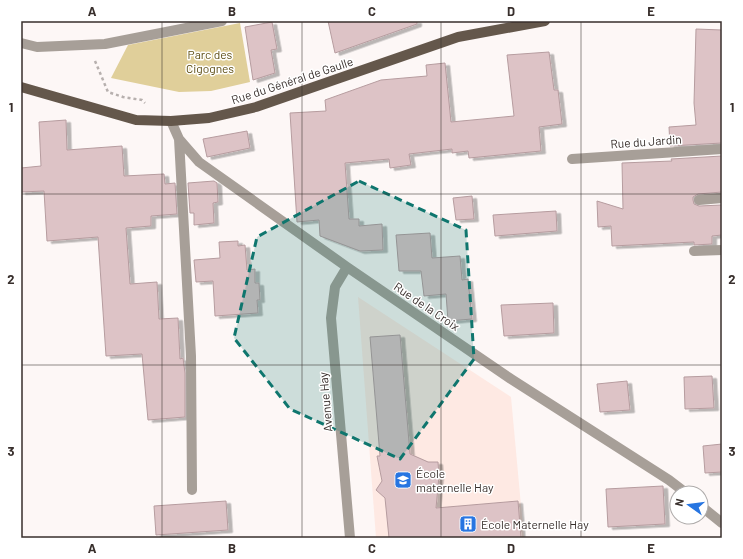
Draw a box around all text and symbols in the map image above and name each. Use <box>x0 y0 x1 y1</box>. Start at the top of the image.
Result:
text: A <box>88 3 97 19</box>
text: B <box>228 3 236 19</box>
text: C <box>368 3 376 19</box>
text: D <box>507 3 515 19</box>
text: E <box>647 3 655 19</box>
park label: Parc des Cigognes <box>186 47 234 75</box>
street label: Rue du Général de Gaulle <box>229 54 355 106</box>
text: 1 <box>9 99 13 115</box>
text: 1 <box>730 99 734 115</box>
street label: Rue du Jardin <box>610 132 682 150</box>
text: 2 <box>7 271 15 287</box>
text: 2 <box>728 271 736 287</box>
street label: Rue de la Croix <box>392 279 463 333</box>
street label: Avenue Hay <box>315 371 335 432</box>
text: 3 <box>7 443 15 459</box>
text: 3 <box>728 443 736 459</box>
place label: École maternelle Hay <box>416 466 494 494</box>
school or university icon: École maternelle Hay <box>393 470 413 490</box>
north arrow <box>669 485 709 525</box>
text: N <box>672 497 686 508</box>
building icon: École Maternelle Hay <box>458 514 478 534</box>
place label: École Maternelle Hay <box>481 517 589 531</box>
text: A <box>88 540 97 556</box>
text: B <box>228 540 236 556</box>
text: C <box>368 540 376 556</box>
text: D <box>507 540 515 556</box>
text: E <box>647 540 655 556</box>

